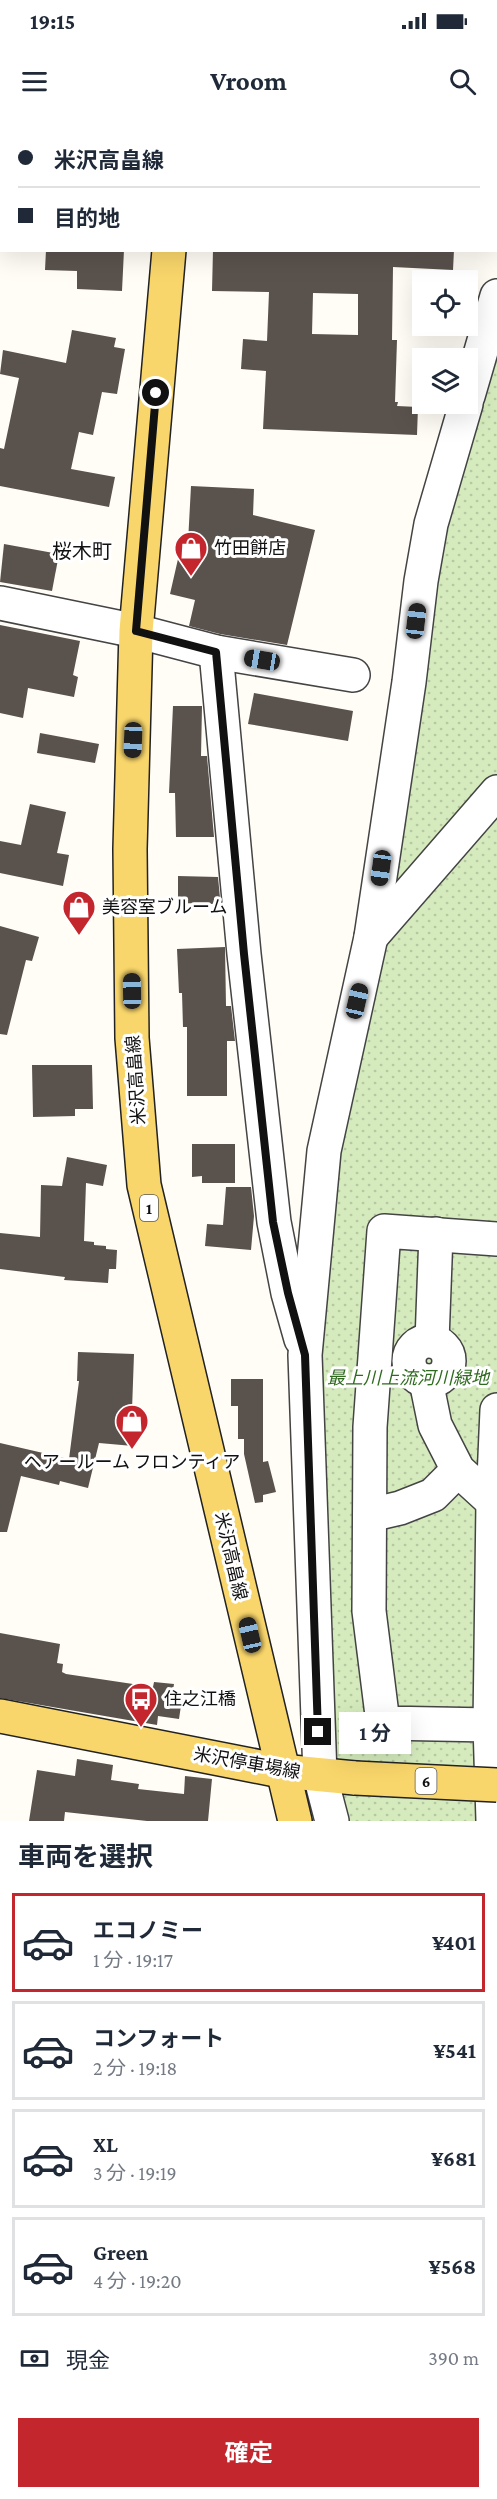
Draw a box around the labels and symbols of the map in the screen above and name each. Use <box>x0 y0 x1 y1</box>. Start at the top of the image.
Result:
route start <box>142 379 169 406</box>
shop icon: 竹田餅店 <box>173 530 209 577</box>
place label: 竹田餅店 <box>214 538 286 558</box>
district label: 桜木町 <box>52 540 112 562</box>
car <box>405 602 427 640</box>
car <box>243 648 281 672</box>
car <box>123 722 143 758</box>
car <box>370 849 392 887</box>
shop icon: 美容室ブルーム <box>61 889 97 936</box>
place label: 美容室ブルーム <box>102 897 227 917</box>
car <box>123 973 141 1009</box>
car <box>344 981 370 1021</box>
street label: 米沢高畠線 <box>123 1034 149 1126</box>
road number: 1 <box>140 1195 158 1221</box>
park label: 最上川上流河川緑地 <box>327 1368 491 1388</box>
shop icon: ヘアールーム フロンティア <box>114 1403 150 1450</box>
place label: ヘアールーム フロンティア <box>24 1452 240 1472</box>
street label: 米沢高畠線 <box>211 1510 251 1602</box>
car <box>237 1615 263 1655</box>
bus stop icon: 住之江橋 <box>123 1681 159 1728</box>
place label: 住之江橋 <box>164 1689 236 1709</box>
callout: 1 分 <box>339 1711 411 1753</box>
route end <box>304 1718 331 1745</box>
street label: 米沢停車場線 <box>192 1744 302 1782</box>
road number: 6 <box>416 1768 436 1794</box>

